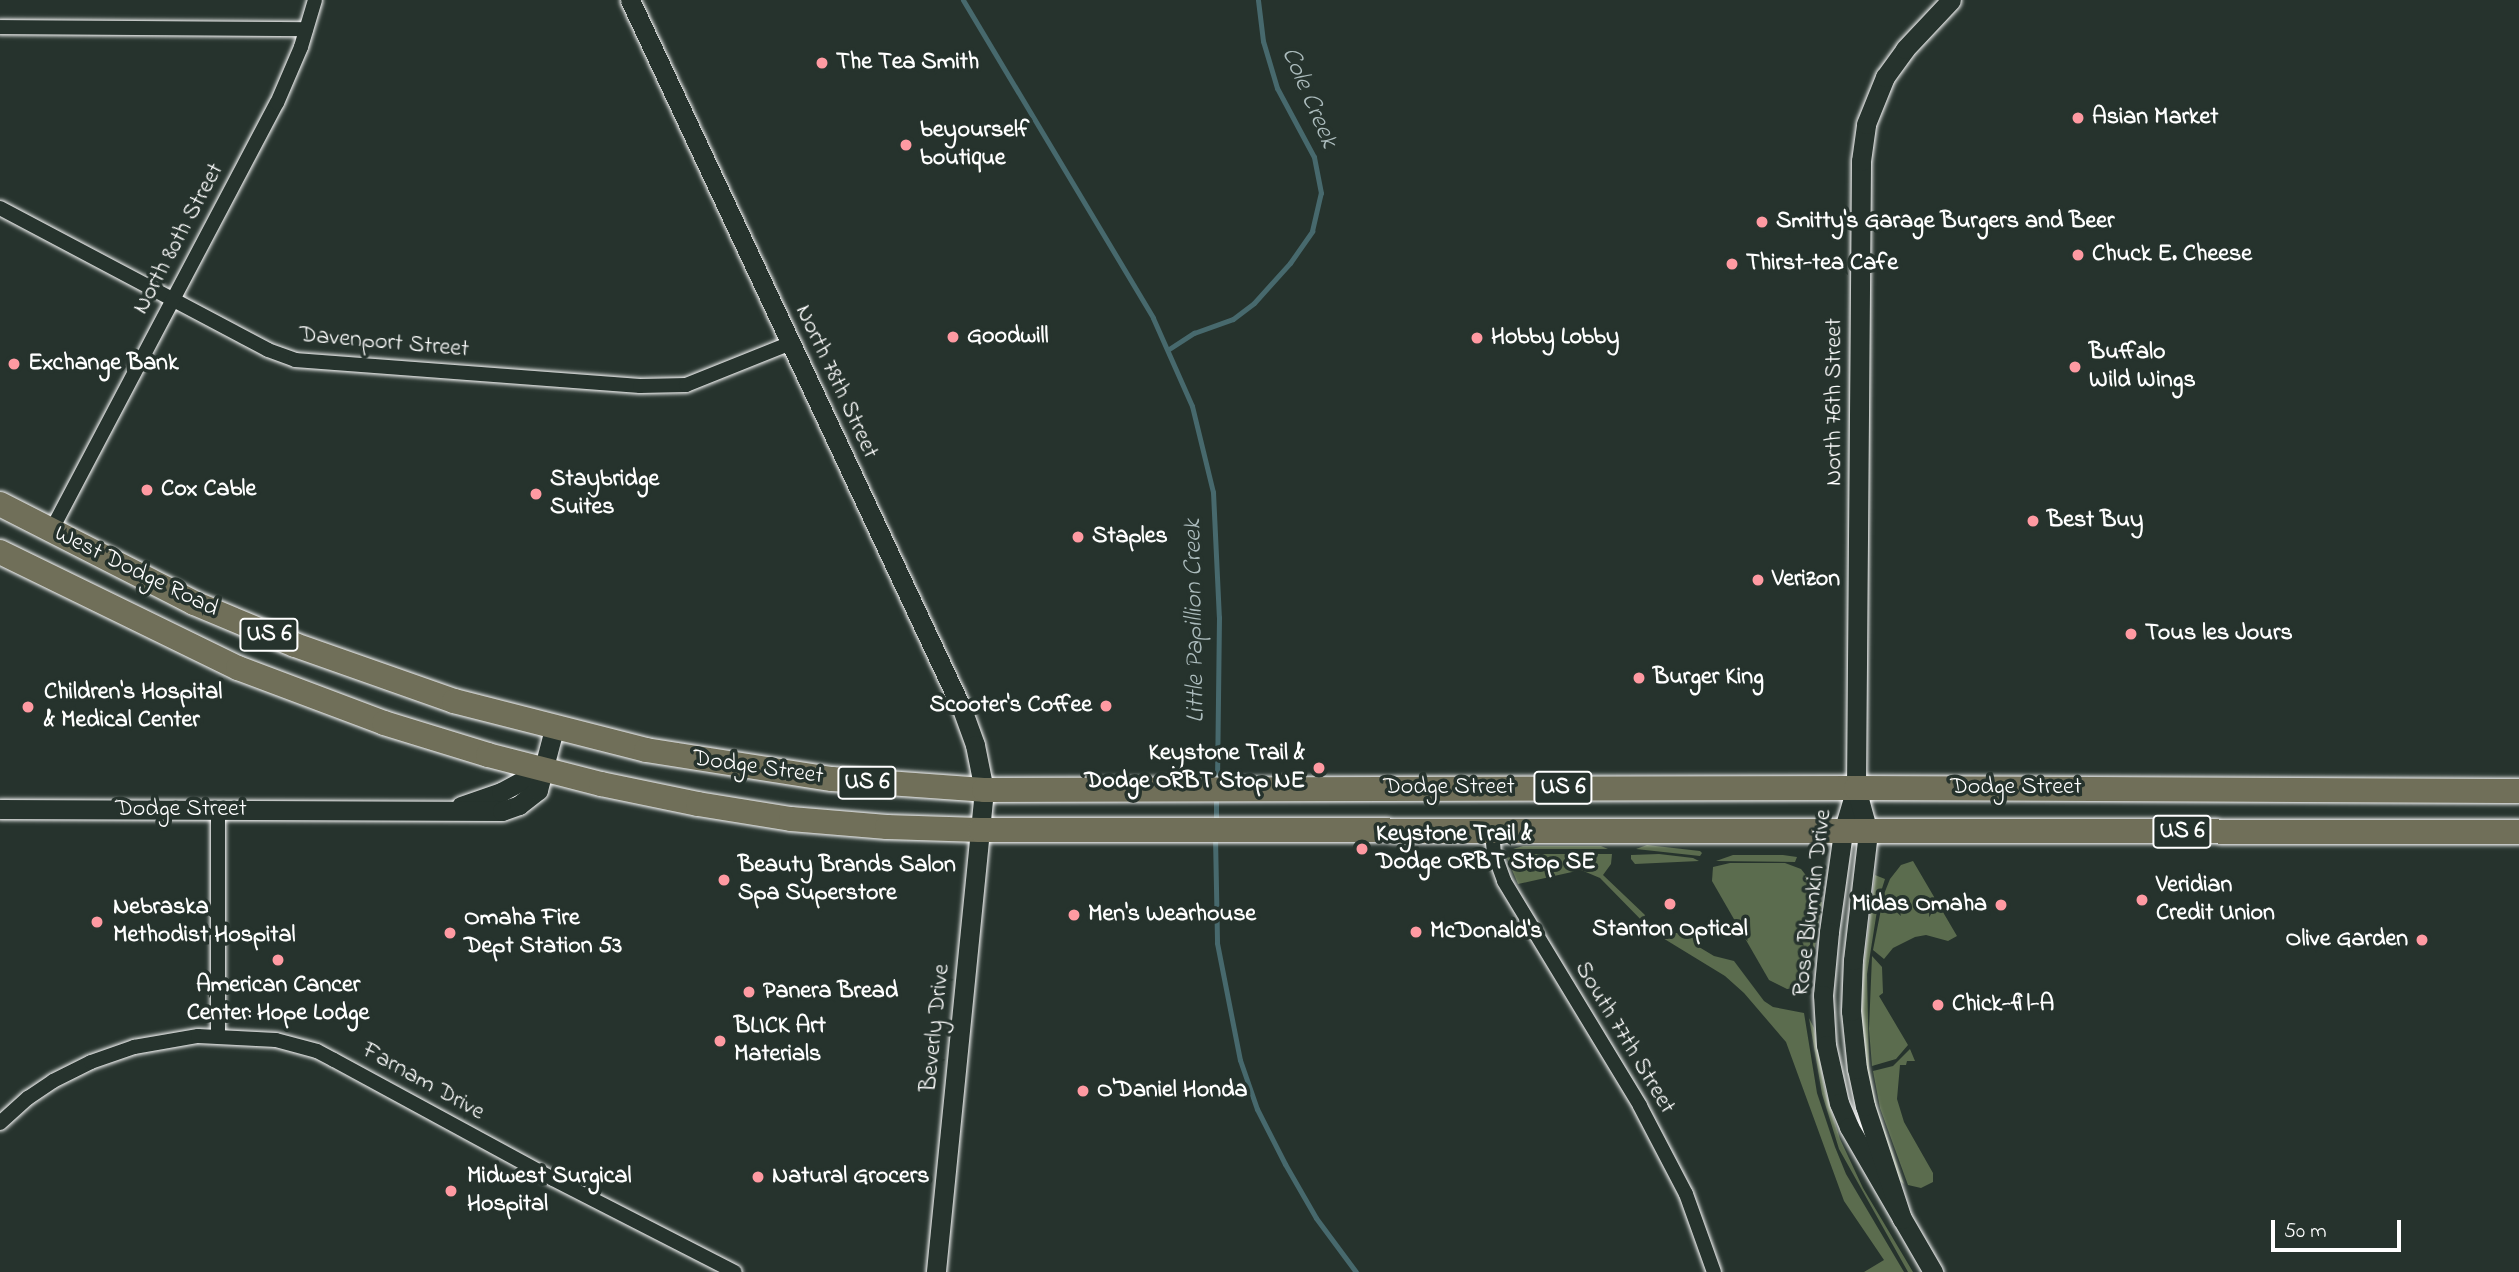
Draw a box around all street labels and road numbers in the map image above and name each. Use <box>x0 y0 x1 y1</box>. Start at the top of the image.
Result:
street label: North 80th Street <box>127 159 231 319</box>
street label: North 78th Street <box>788 301 884 463</box>
street label: North 76th Street <box>1821 318 1849 486</box>
street label: Davenport Street <box>298 321 470 365</box>
street label: West Dodge Road <box>49 520 223 624</box>
road number: US 6 <box>239 615 299 654</box>
street label: Dodge Street <box>691 745 825 791</box>
road number: US 6 <box>837 764 897 803</box>
road number: US 6 <box>1533 768 1593 808</box>
street label: Dodge Street <box>1383 774 1515 802</box>
street label: Dodge Street <box>1950 774 2082 802</box>
street label: Dodge Street <box>115 796 247 824</box>
street label: Rose Blumkin Drive <box>1787 808 1839 998</box>
road number: US 6 <box>2152 812 2212 852</box>
street label: South 77th Street <box>1567 957 1681 1119</box>
street label: Beverly Drive <box>915 963 957 1093</box>
street label: Farnam Drive <box>357 1037 489 1127</box>

